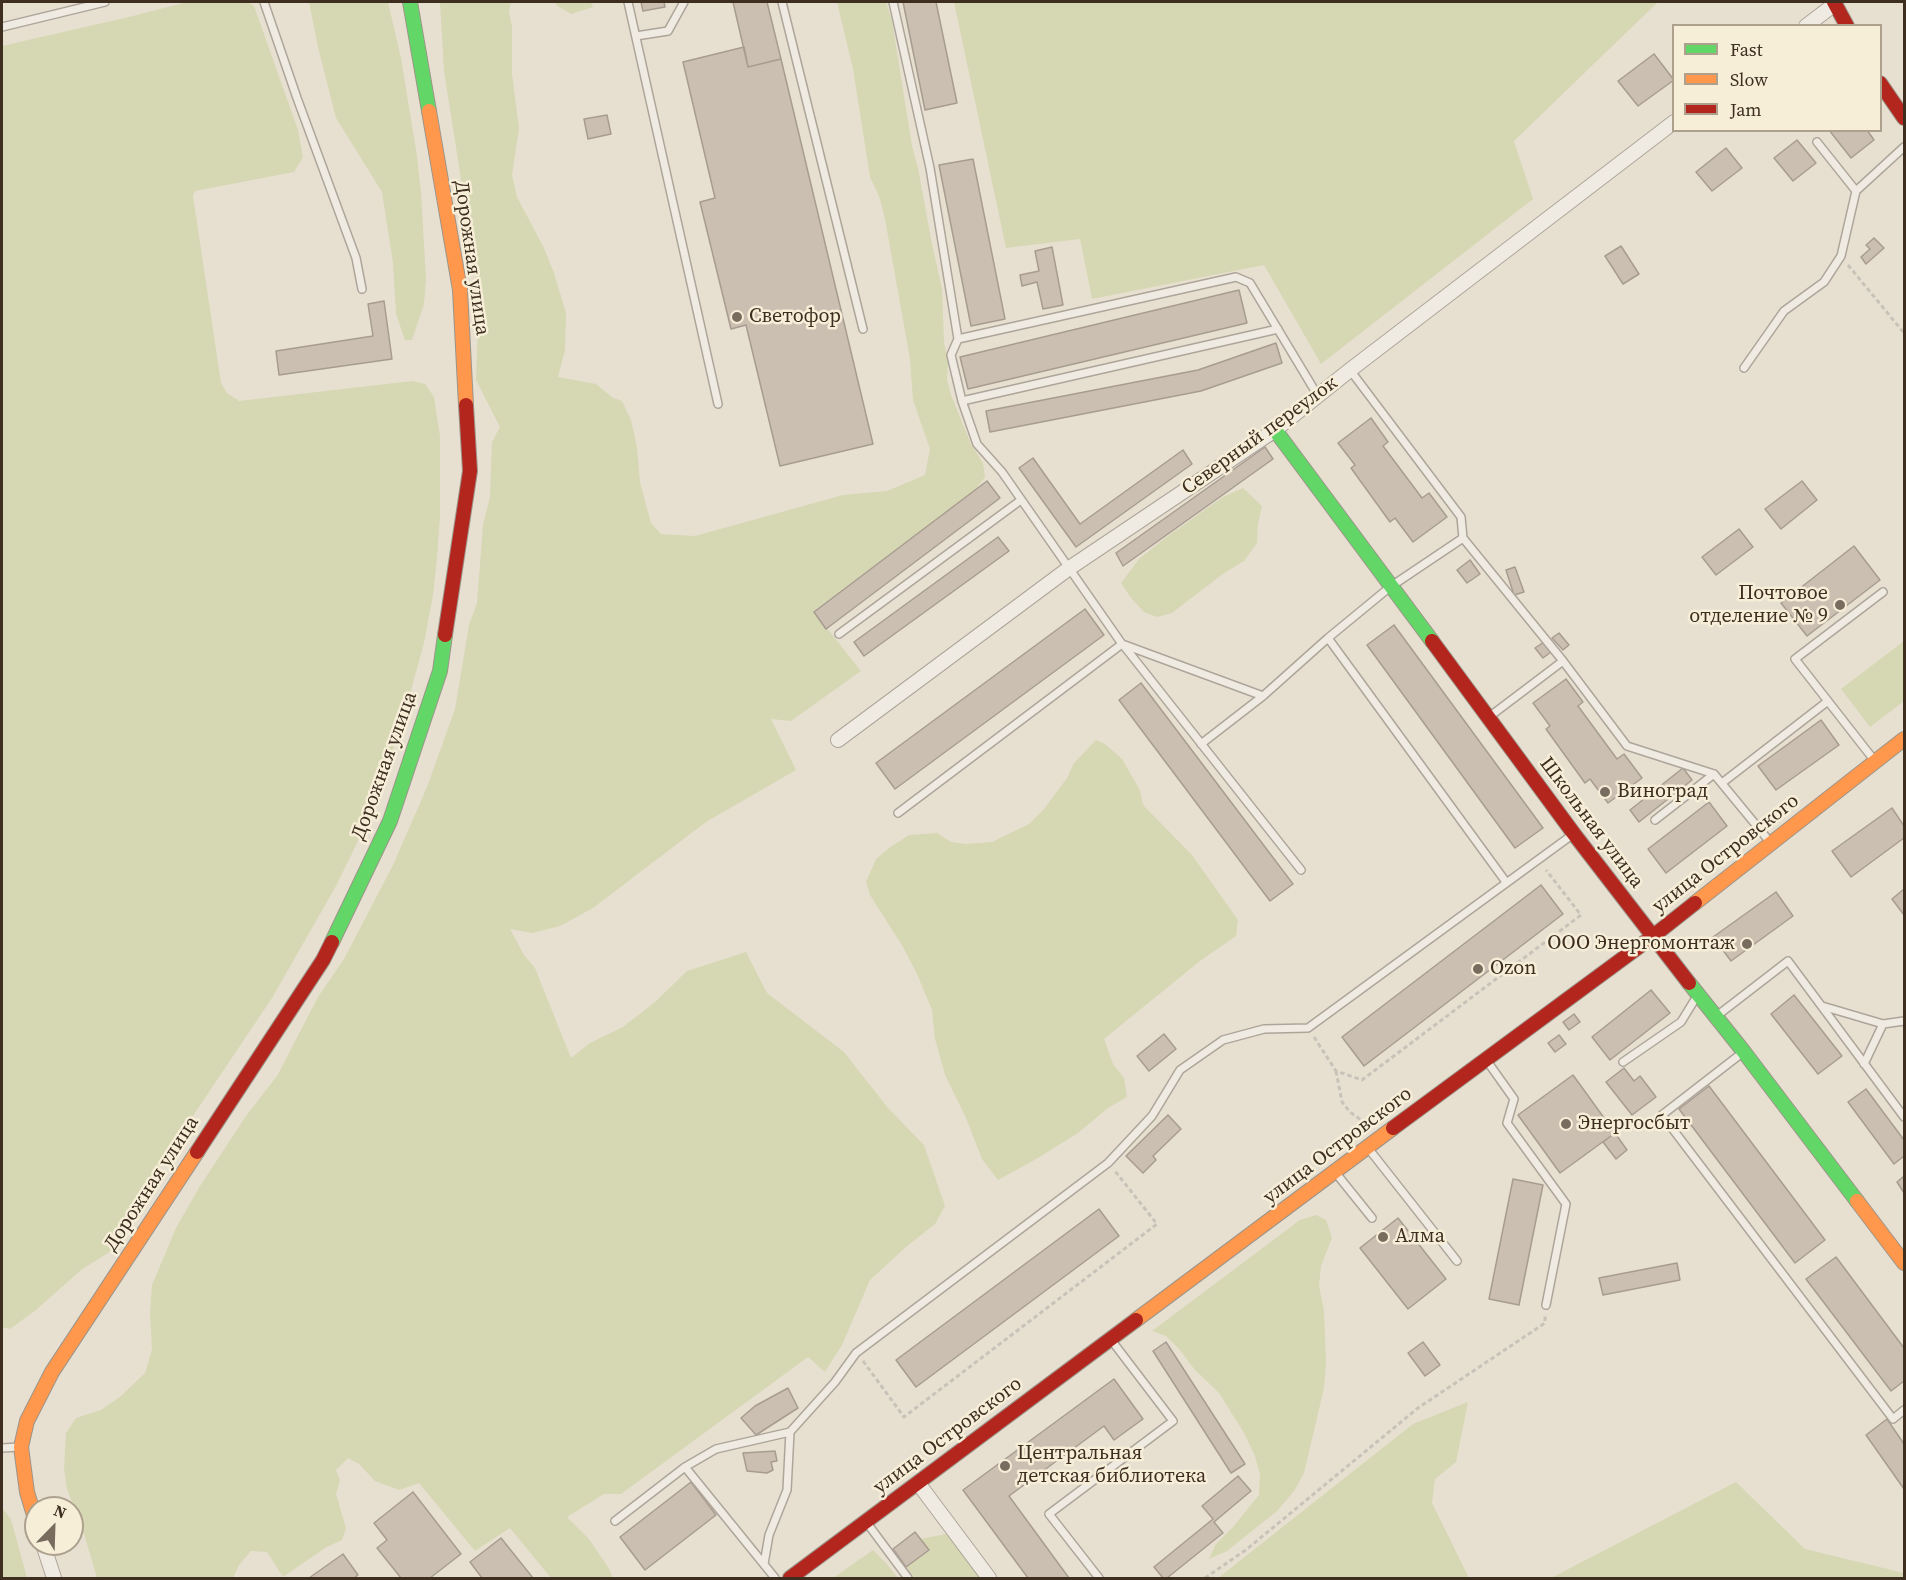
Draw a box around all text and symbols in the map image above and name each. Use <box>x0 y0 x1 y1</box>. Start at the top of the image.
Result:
legend <box>1672 24 1882 132</box>
text: Fast <box>1730 37 1763 62</box>
text: Slow <box>1730 67 1768 92</box>
text: Jam <box>1730 97 1762 122</box>
street label: Дорожная улица <box>448 179 494 337</box>
place label: Светофор <box>749 305 841 329</box>
marker: Светофор <box>730 310 744 324</box>
street label: Северный переулок <box>1177 371 1343 501</box>
place label: Почтовое отделение № 9 <box>1689 582 1828 629</box>
marker: Почтовое отделение № 9 <box>1833 598 1847 612</box>
street label: Дорожная улица <box>347 688 423 844</box>
street label: Школьная улица <box>1534 753 1648 893</box>
place label: Виноград <box>1617 780 1708 804</box>
marker: Виноград <box>1598 785 1612 799</box>
street label: улица Островского <box>1648 789 1804 919</box>
place label: ООО Энергомонтаж <box>1547 932 1735 956</box>
marker: ООО Энергомонтаж <box>1740 937 1754 951</box>
place label: Ozon <box>1490 957 1536 981</box>
marker: Ozon <box>1471 962 1485 976</box>
street label: улица Островского <box>1259 1082 1417 1210</box>
street label: Дорожная улица <box>99 1112 205 1256</box>
place label: Энергосбыт <box>1578 1112 1690 1136</box>
marker: Энергосбыт <box>1559 1117 1573 1131</box>
place label: Алма <box>1395 1225 1445 1249</box>
marker: Алма <box>1376 1230 1390 1244</box>
street label: улица Островского <box>869 1372 1027 1500</box>
place label: Центральная детская библиотека <box>1017 1442 1206 1489</box>
marker: Центральная детская библиотека <box>998 1459 1012 1473</box>
north arrow <box>24 1496 84 1556</box>
text: N <box>51 1499 70 1524</box>

